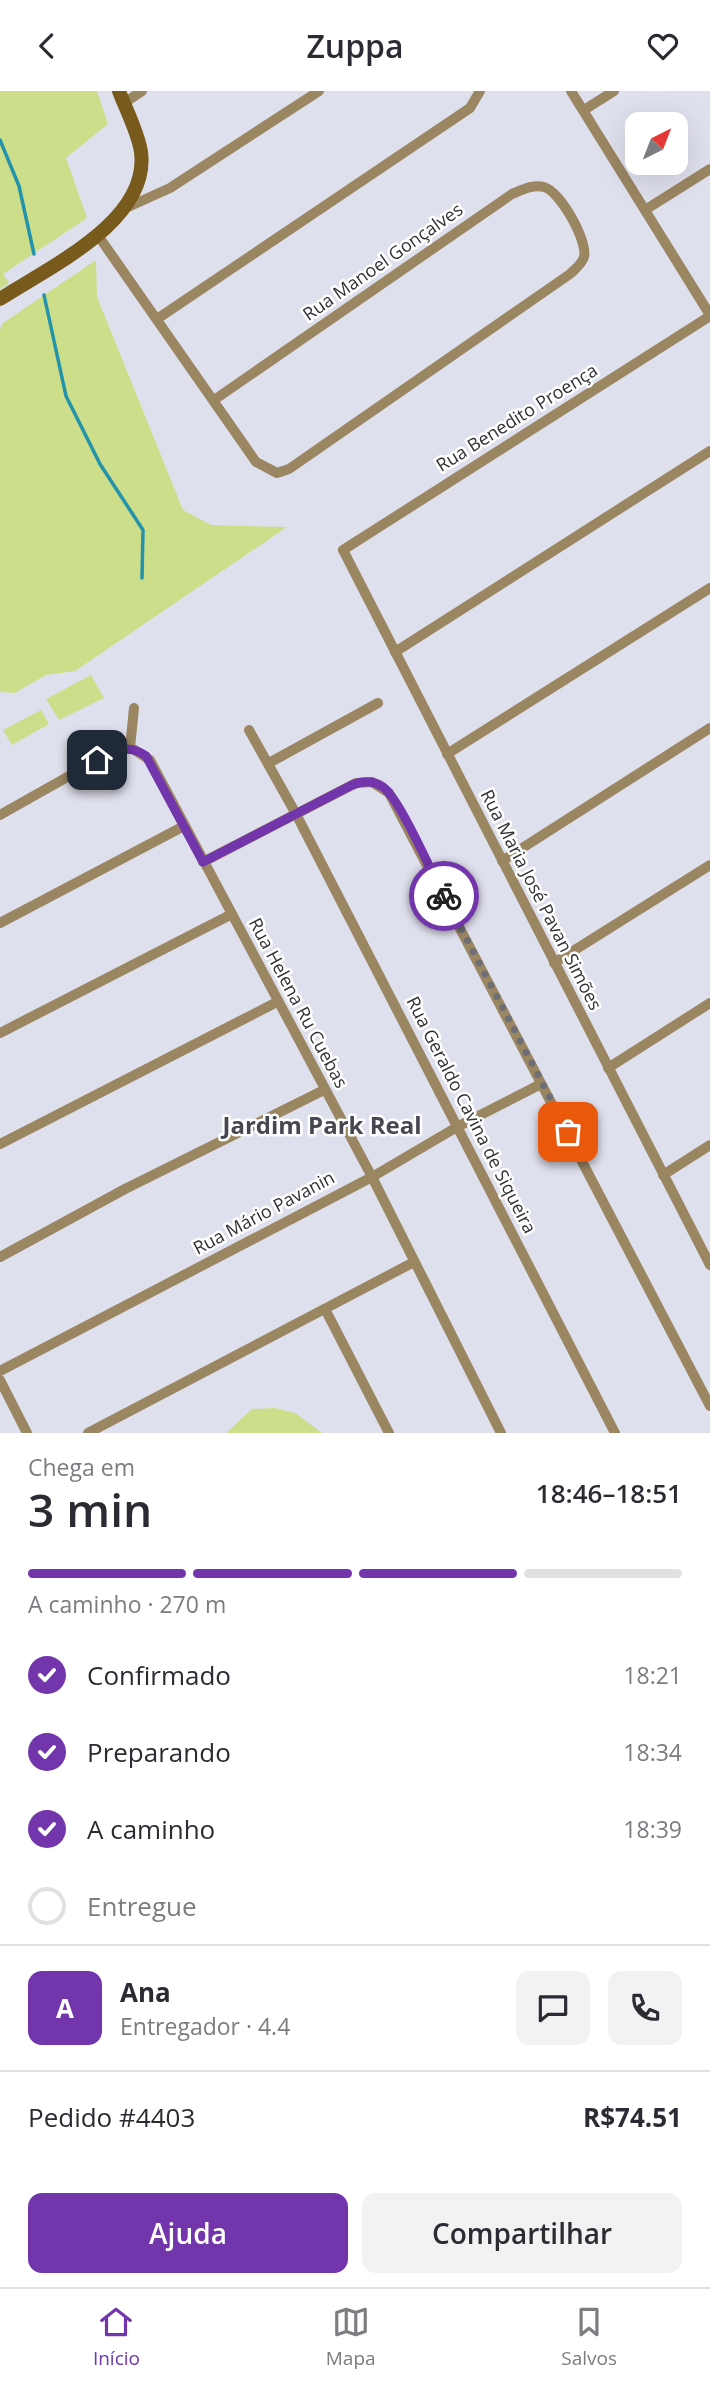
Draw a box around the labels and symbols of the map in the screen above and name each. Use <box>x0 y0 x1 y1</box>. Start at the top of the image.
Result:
north arrow <box>625 112 688 175</box>
street label: Rua Manoel Gonçalves <box>298 197 467 326</box>
street label: Rua Benedito Proença <box>431 358 602 477</box>
pin <box>67 730 127 790</box>
street label: Rua Maria José Pavan Simões <box>476 785 608 1014</box>
courier <box>409 861 479 931</box>
street label: Rua Helena Ru Cuebas <box>244 913 354 1092</box>
street label: Rua Geraldo Cavina de Siqueira <box>401 992 542 1237</box>
pin <box>538 1102 598 1162</box>
district label: Jardim Park Real <box>220 1108 422 1141</box>
street label: Rua Mário Pavanin <box>189 1165 338 1260</box>

